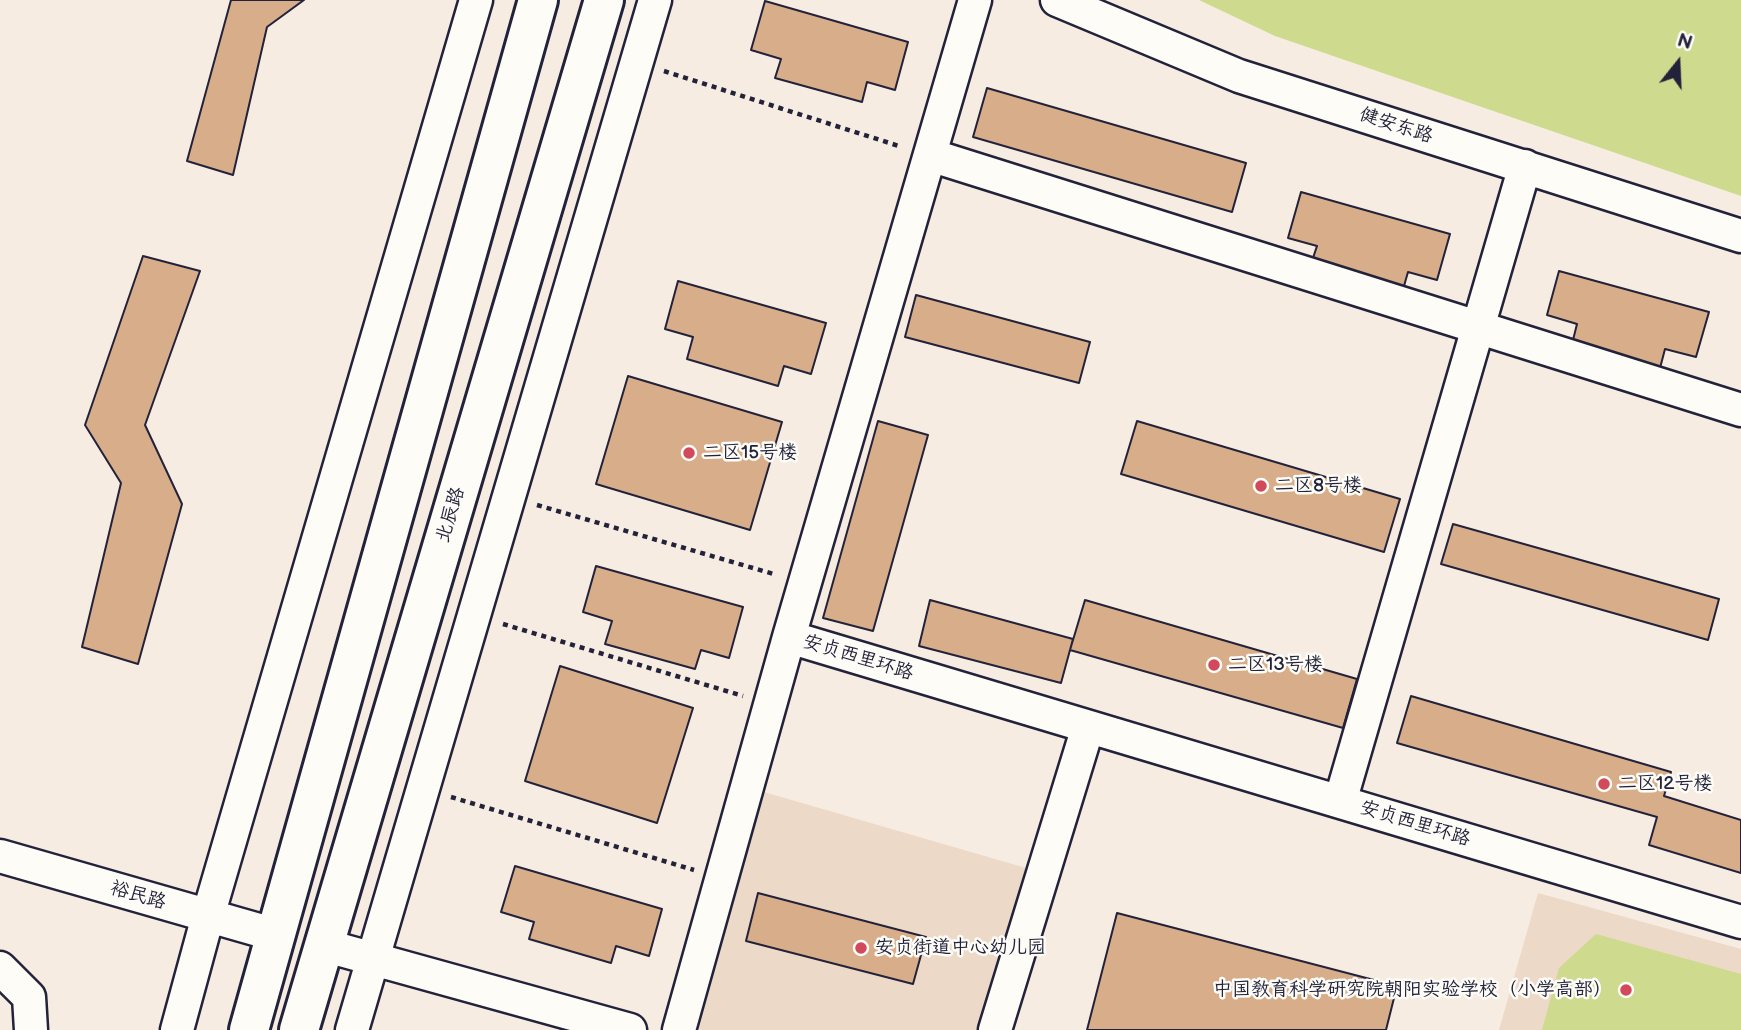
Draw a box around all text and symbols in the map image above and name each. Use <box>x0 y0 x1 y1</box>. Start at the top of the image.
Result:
north arrow <box>1643 28 1713 98</box>
text: N <box>1674 29 1695 56</box>
street label: 健安东路 <box>1356 103 1436 149</box>
place label: 二区15号楼 <box>703 442 797 464</box>
marker: 二区15号楼 <box>681 445 697 461</box>
place label: 二区8号楼 <box>1275 475 1362 497</box>
marker: 二区8号楼 <box>1253 478 1269 494</box>
street label: 北辰路 <box>432 484 470 546</box>
street label: 安贞西里环路 <box>800 630 916 686</box>
place label: 二区13号楼 <box>1228 654 1323 676</box>
marker: 二区13号楼 <box>1206 657 1222 673</box>
place label: 二区12号楼 <box>1618 773 1713 795</box>
marker: 二区12号楼 <box>1596 776 1612 792</box>
street label: 安贞西里环路 <box>1357 796 1473 852</box>
street label: 裕民路 <box>107 877 169 915</box>
place label: 安贞街道中心幼儿园 <box>875 937 1046 959</box>
marker: 安贞街道中心幼儿园 <box>853 940 869 956</box>
place label: 中国教育科学研究院朝阳实验学校（小学高部） <box>1213 979 1612 1001</box>
marker: 中国教育科学研究院朝阳实验学校（小学高部） <box>1618 982 1634 998</box>

